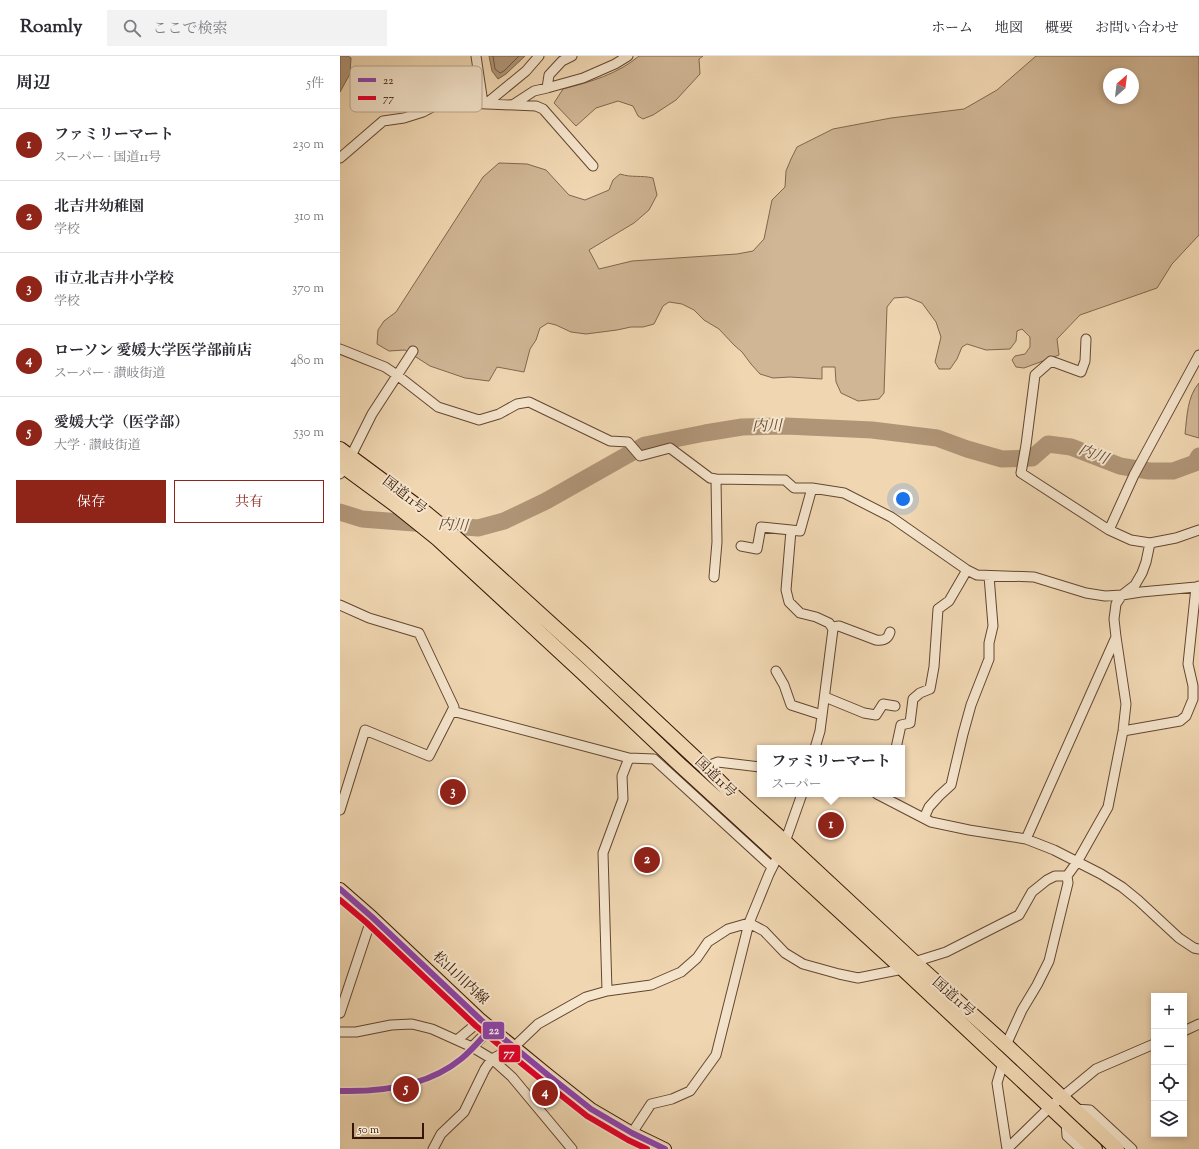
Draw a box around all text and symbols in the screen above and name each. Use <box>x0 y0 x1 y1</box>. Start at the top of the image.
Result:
search box <box>107 10 387 46</box>
text: Roamly <box>20 14 83 41</box>
icon: search <box>121 17 143 39</box>
text: ここで検索 <box>153 19 228 40</box>
text: ホーム <box>931 19 973 39</box>
text: 地図 <box>995 19 1023 39</box>
text: 概要 <box>1045 19 1073 39</box>
text: お問い合わせ <box>1095 19 1179 39</box>
legend <box>350 66 482 112</box>
north arrow <box>1103 68 1139 104</box>
text: 周辺 <box>16 72 50 96</box>
text: 22 <box>383 73 393 89</box>
text: 5件 <box>307 75 324 93</box>
text: 77 <box>383 91 395 107</box>
text: ファミリーマート <box>54 125 174 146</box>
text: 1 <box>27 136 31 154</box>
text: 230 m <box>292 136 324 154</box>
text: スーパー · 国道11号 <box>54 149 161 167</box>
text: 北吉井幼稚園 <box>54 197 144 218</box>
text: 2 <box>26 208 32 226</box>
text: 310 m <box>294 208 324 226</box>
text: 学校 <box>54 221 80 239</box>
text: 市立北吉井小学校 <box>54 269 174 290</box>
text: 3 <box>26 280 32 298</box>
text: 370 m <box>292 280 324 298</box>
text: 学校 <box>54 293 80 311</box>
text: ローソン 愛媛大学医学部前店 <box>54 341 252 362</box>
text: 4 <box>26 352 32 370</box>
text: 480 m <box>291 352 324 370</box>
text: スーパー · 讃岐街道 <box>54 365 166 383</box>
text: 愛媛大学（医学部） <box>54 413 189 434</box>
water label: 内川 <box>752 416 784 438</box>
text: 5 <box>27 424 31 442</box>
text: 530 m <box>294 424 324 442</box>
text: 大学 · 讃岐街道 <box>54 437 141 455</box>
water label: 内川 <box>1075 440 1113 471</box>
street label: 国道11号 <box>378 472 430 520</box>
button: 保存 <box>16 480 166 523</box>
button: 共有 <box>174 480 324 523</box>
your location <box>893 489 913 509</box>
water label: 内川 <box>437 514 471 538</box>
popup <box>757 745 905 797</box>
text: ファミリーマート <box>771 752 891 773</box>
street label: 国道11号 <box>690 753 740 803</box>
text: スーパー <box>771 776 822 794</box>
pin: 3 <box>440 777 466 807</box>
pin: 1 <box>818 810 844 840</box>
pin: 2 <box>634 845 660 875</box>
street label: 松山川内線 <box>428 948 492 1010</box>
street label: 国道11号 <box>927 973 979 1023</box>
map controls <box>1151 993 1187 1137</box>
button: + <box>1151 993 1187 1029</box>
line badge: 22 <box>482 1021 505 1040</box>
text: 22 <box>489 1023 500 1039</box>
button: − <box>1151 1029 1187 1065</box>
line badge: 77 <box>498 1044 521 1063</box>
text: 77 <box>503 1046 515 1062</box>
button: locate <box>1151 1065 1187 1101</box>
pin: 5 <box>393 1074 419 1104</box>
pin: 4 <box>532 1078 558 1108</box>
button: layers <box>1151 1101 1187 1137</box>
scale bar <box>352 1121 424 1140</box>
text: 50 m <box>358 1122 379 1138</box>

